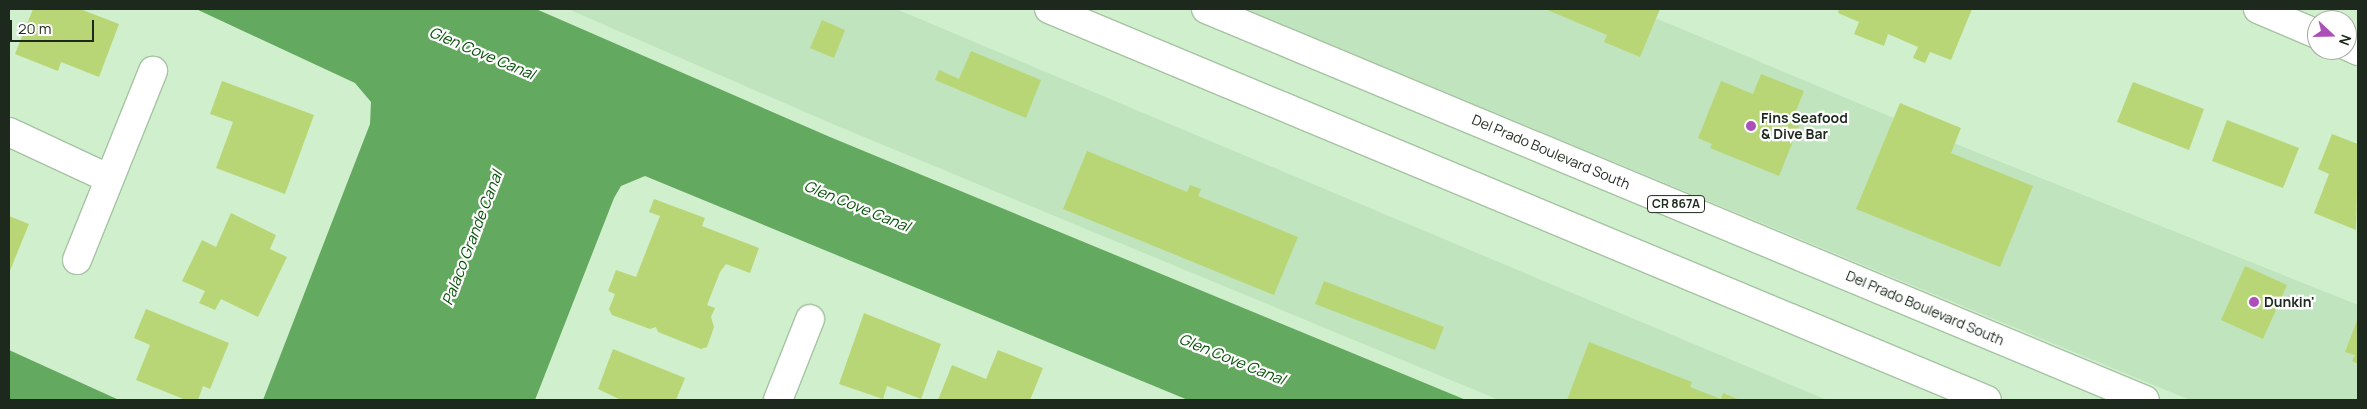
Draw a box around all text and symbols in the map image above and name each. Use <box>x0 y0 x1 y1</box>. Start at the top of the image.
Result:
scale bar <box>12 10 96 42</box>
north arrow <box>2307 10 2357 60</box>
text: 20 m <box>18 18 51 39</box>
water label: Glen Cove Canal <box>427 23 537 83</box>
text: N <box>2335 32 2356 48</box>
place label: Fins Seafood & Dive Bar <box>1761 110 1848 142</box>
street label: Del Prado Boulevard South <box>1469 111 1633 193</box>
marker: Fins Seafood & Dive Bar <box>1745 120 1757 132</box>
water label: Palaco Grande Canal <box>438 168 506 308</box>
water label: Glen Cove Canal <box>801 177 913 235</box>
road number: CR 867A <box>1646 194 1706 213</box>
street label: Del Prado Boulevard South <box>1843 267 2007 349</box>
place label: Dunkin' <box>2264 294 2315 310</box>
marker: Dunkin' <box>2248 296 2260 308</box>
water label: Glen Cove Canal <box>1176 330 1288 388</box>

